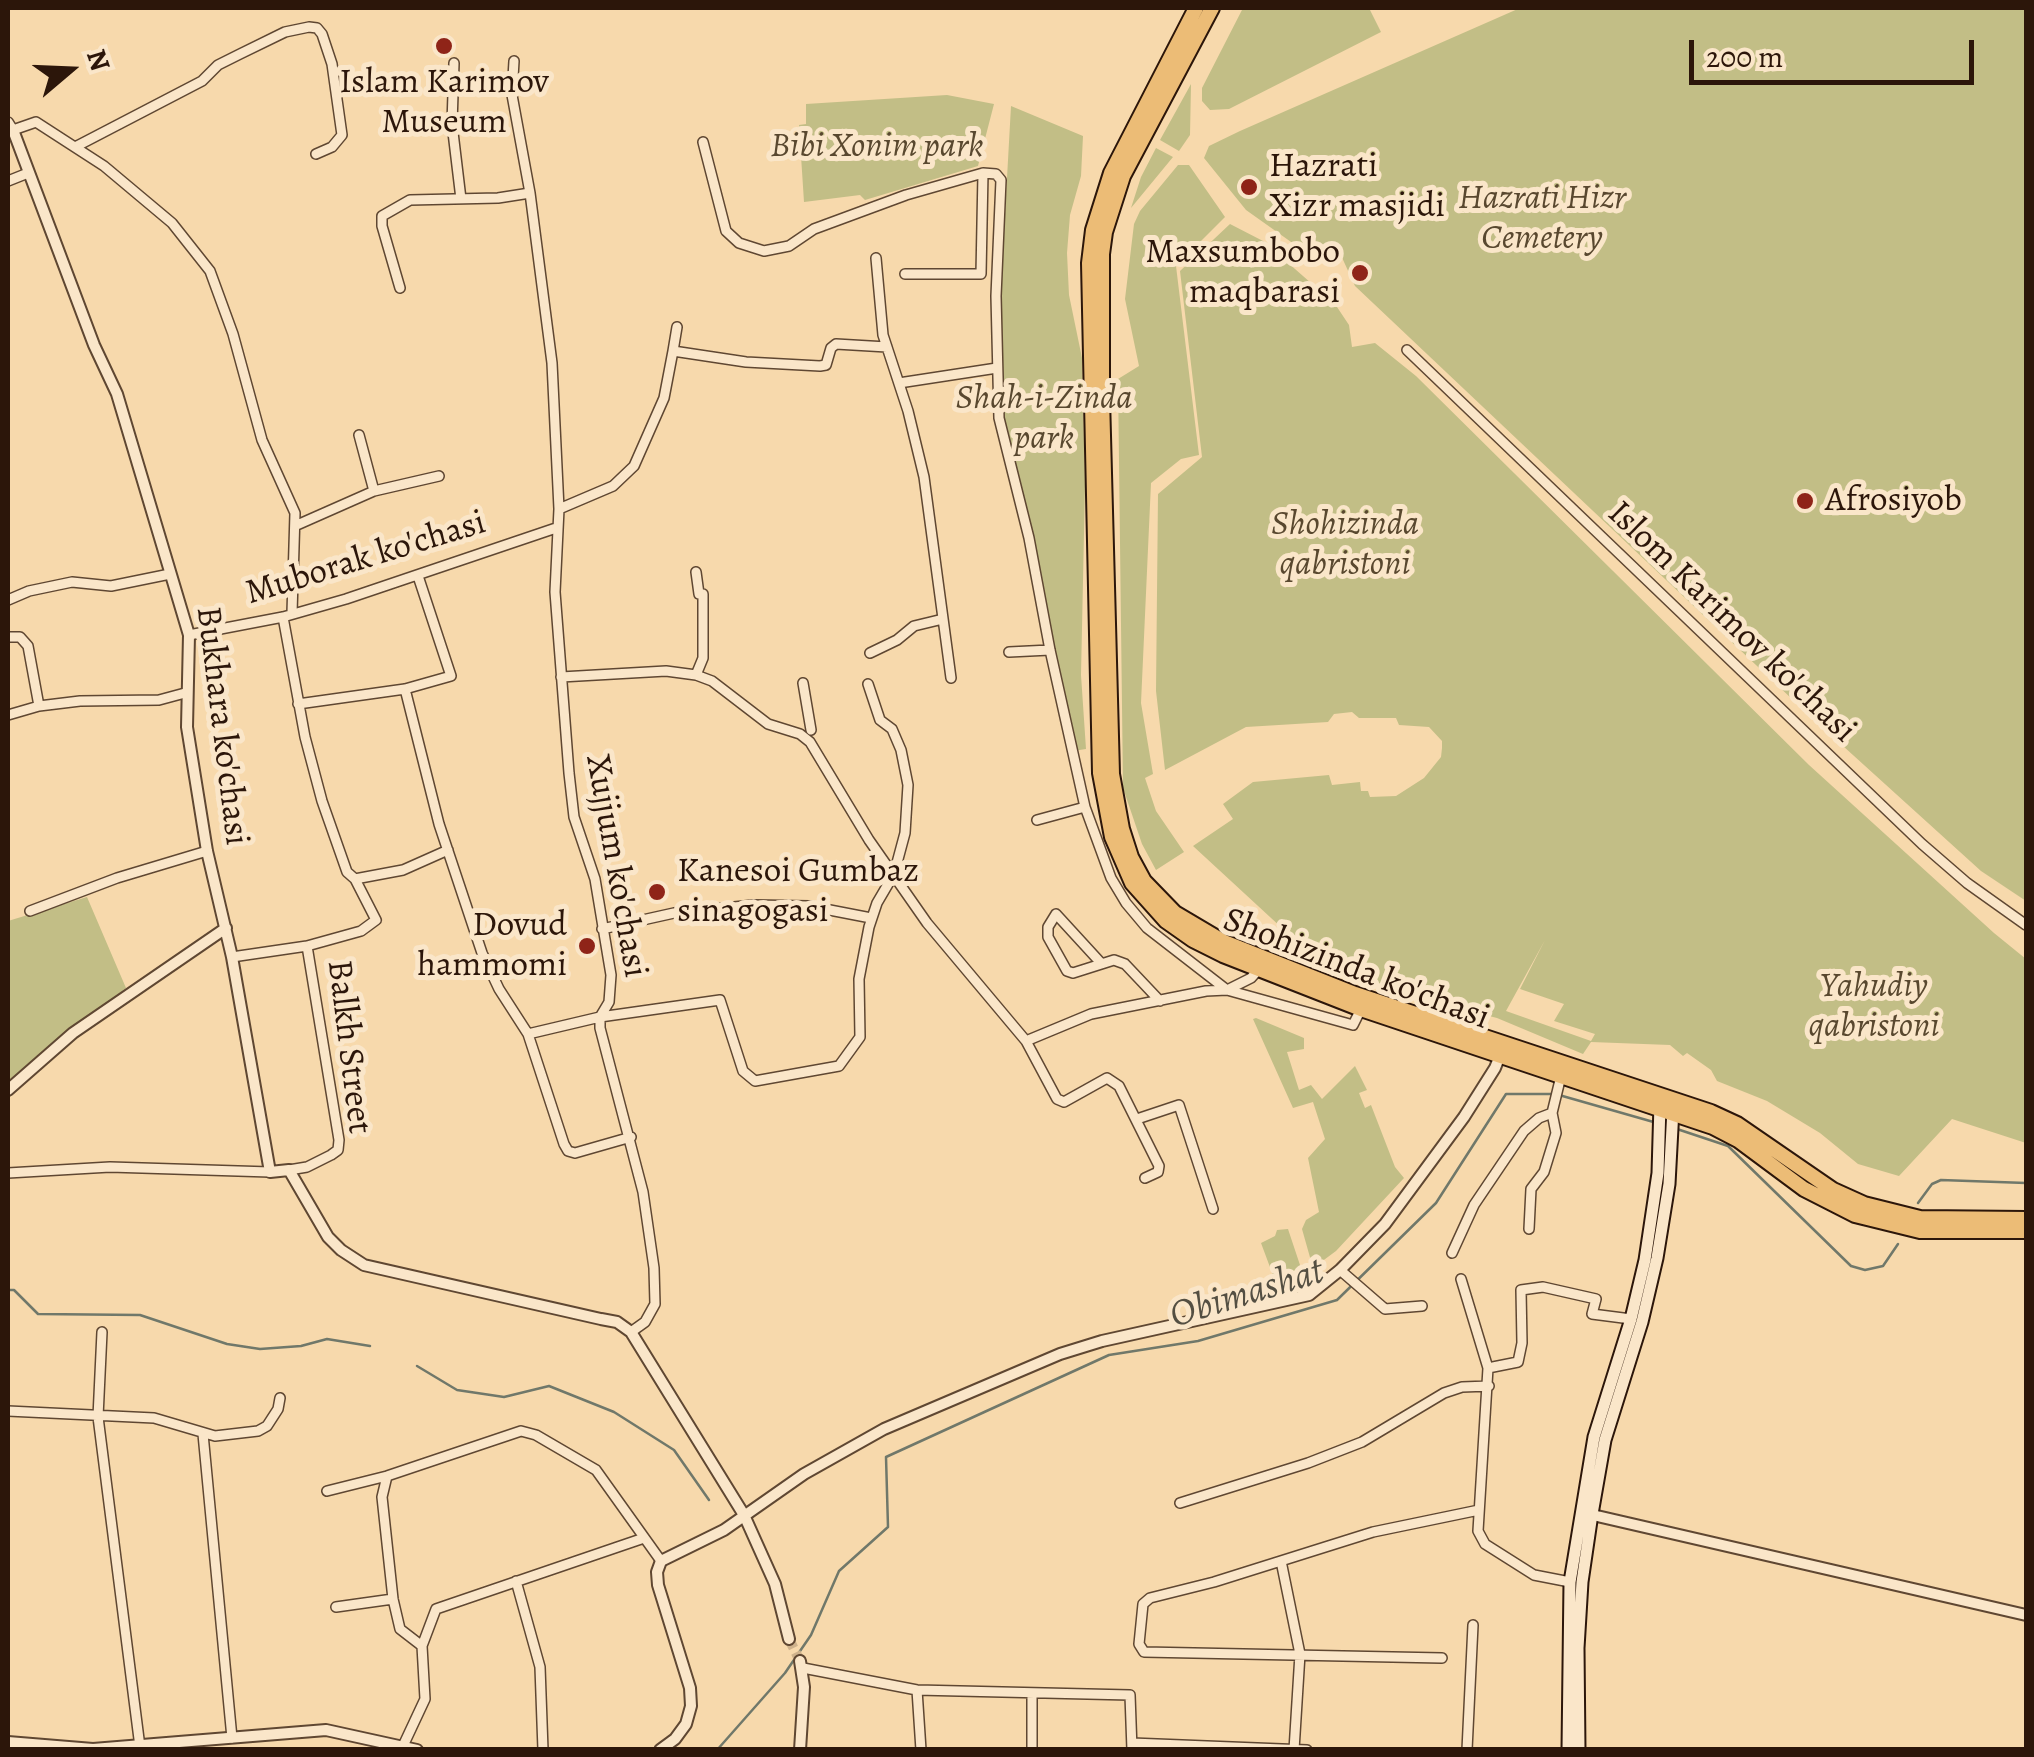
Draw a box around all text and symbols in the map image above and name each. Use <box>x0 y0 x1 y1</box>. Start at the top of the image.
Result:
north arrow <box>20 20 120 120</box>
scale bar <box>1694 20 1979 82</box>
marker: Islam Karimov Museum <box>433 35 455 57</box>
text: 200 m <box>1706 37 1783 77</box>
text: N <box>77 44 120 76</box>
place label: Islam Karimov Museum <box>339 62 549 144</box>
park label: Bibi Xonim park <box>770 126 984 168</box>
place label: Hazrati Xizr masjidi <box>1269 146 1445 228</box>
marker: Hazrati Xizr masjidi <box>1238 176 1260 198</box>
park label: Hazrati Hizr Cemetery <box>1458 178 1626 260</box>
place label: Maxsumbobo maqbarasi <box>1145 232 1340 314</box>
marker: Maxsumbobo maqbarasi <box>1349 262 1371 284</box>
park label: Shah-i-Zinda park <box>956 378 1132 460</box>
place label: Afrosiyob <box>1825 480 1962 522</box>
marker: Afrosiyob <box>1794 490 1816 512</box>
street label: Islom Karimov ko'chasi <box>1598 493 1864 753</box>
street label: Muborak ko'chasi <box>241 503 491 615</box>
park label: Shohizinda qabristoni <box>1271 504 1419 586</box>
street label: Bukhara ko'chasi <box>186 604 256 848</box>
street label: Xujjum ko'chasi <box>575 751 655 981</box>
place label: Kanesoi Gumbaz sinagogasi <box>677 851 919 933</box>
marker: Kanesoi Gumbaz sinagogasi <box>646 881 668 903</box>
street label: Shohizinda ko'chasi <box>1217 900 1495 1040</box>
place label: Dovud hammomi <box>417 905 567 987</box>
marker: Dovud hammomi <box>576 935 598 957</box>
street label: Balkh Street <box>317 958 379 1136</box>
park label: Yahudiy qabristoni <box>1808 966 1940 1048</box>
water label: Obimashat <box>1165 1250 1329 1340</box>

